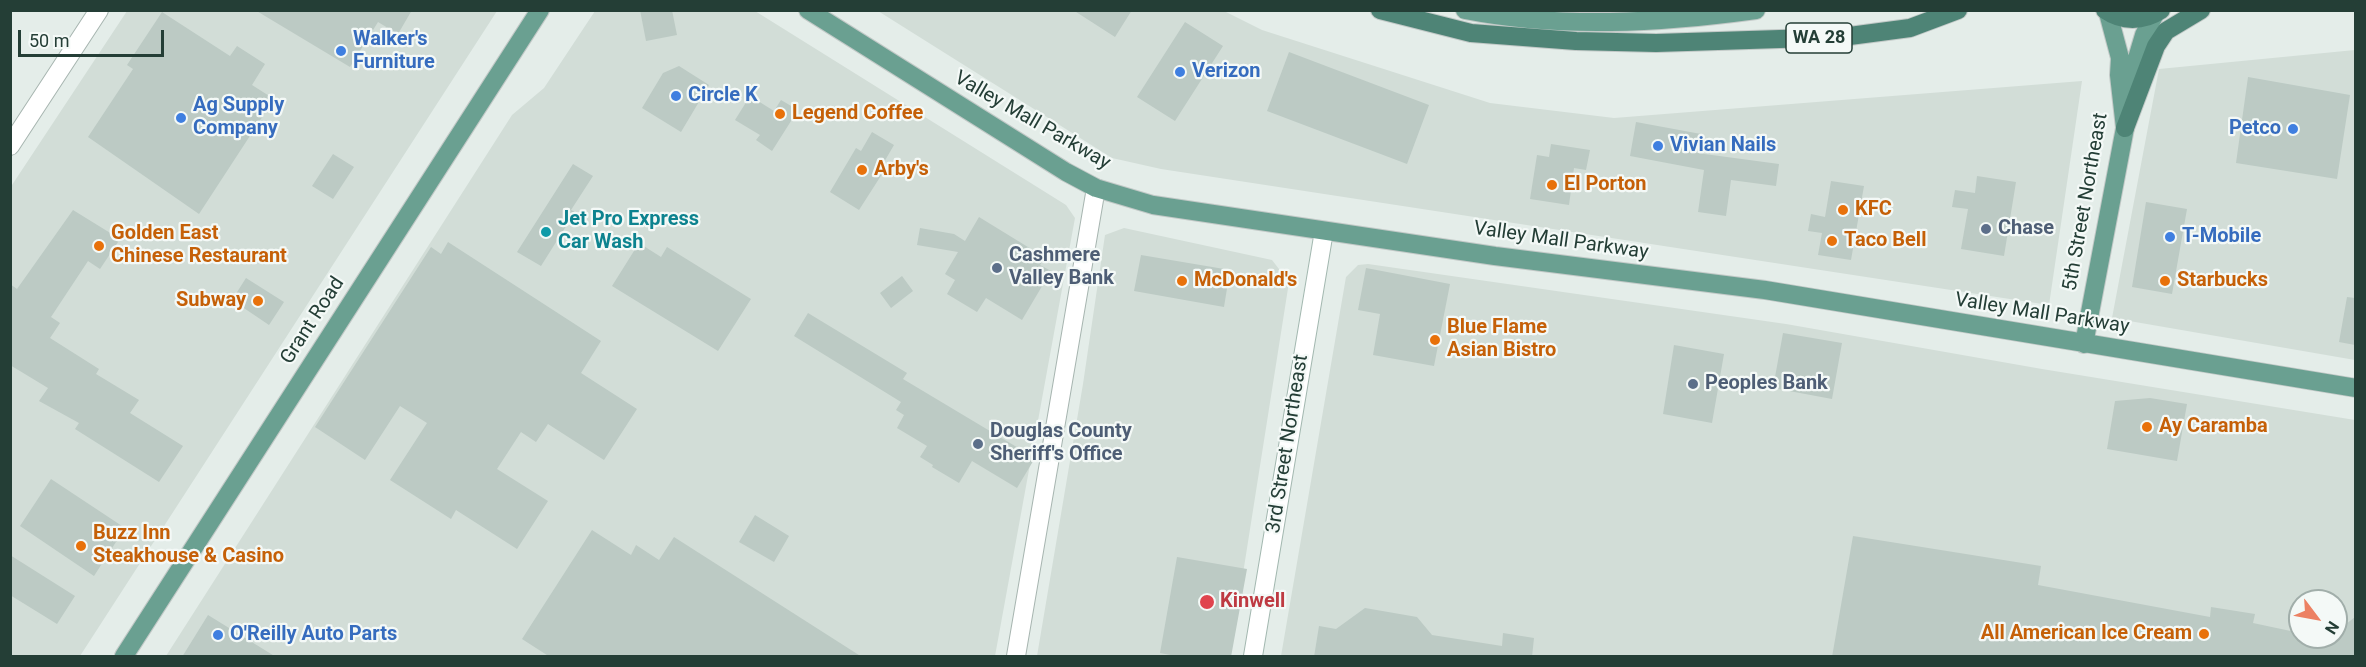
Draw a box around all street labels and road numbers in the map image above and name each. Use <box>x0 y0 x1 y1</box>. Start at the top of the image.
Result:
road number: WA 28 <box>1786 23 1852 53</box>
street label: Valley Mall Parkway <box>950 67 1114 175</box>
street label: 5th Street Northeast <box>2059 111 2113 293</box>
street label: Valley Mall Parkway <box>1472 217 1650 265</box>
street label: Grant Road <box>276 273 350 369</box>
street label: Valley Mall Parkway <box>1953 288 2131 340</box>
street label: 3rd Street Northeast <box>1262 353 1314 535</box>

